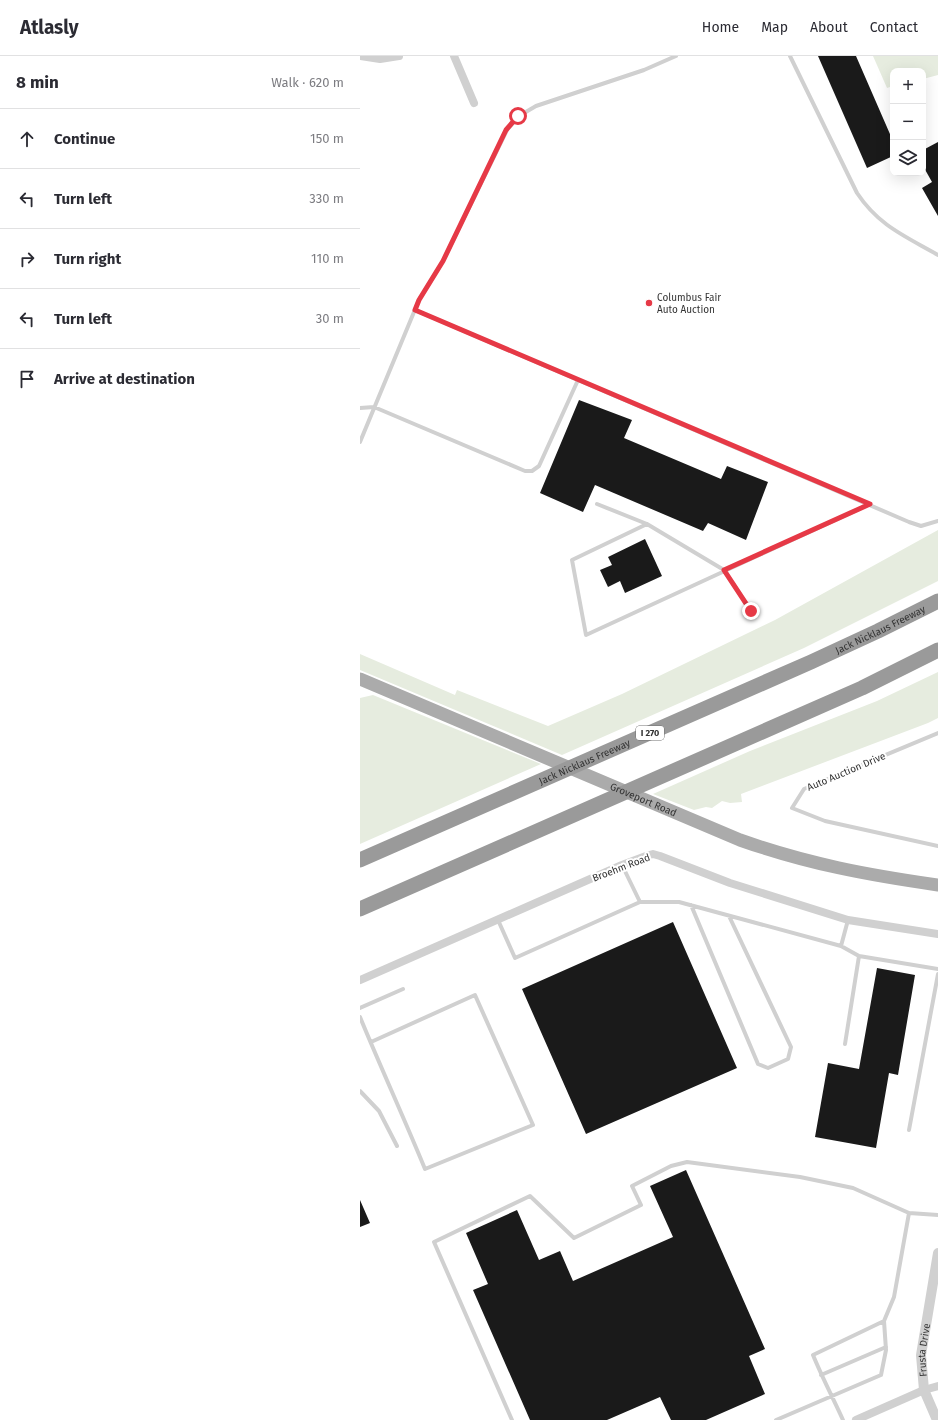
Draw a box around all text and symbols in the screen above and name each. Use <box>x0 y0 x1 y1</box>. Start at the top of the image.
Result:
text: Atlasly <box>20 16 79 39</box>
text: Home <box>702 19 739 36</box>
text: Map <box>761 19 788 36</box>
text: About <box>810 19 848 36</box>
text: Contact <box>870 19 918 36</box>
map controls <box>890 68 926 176</box>
button: + <box>890 68 926 104</box>
text: 8 min <box>16 72 59 93</box>
text: Walk · 620 m <box>271 75 344 90</box>
button: − <box>890 104 926 140</box>
route start <box>509 107 527 125</box>
icon: ahead <box>16 128 38 150</box>
text: Continue <box>54 130 115 148</box>
text: 150 m <box>310 131 344 146</box>
button: layers <box>890 140 926 176</box>
icon: left <box>16 188 38 210</box>
text: Turn left <box>54 190 112 208</box>
text: 330 m <box>309 191 344 206</box>
icon: right <box>16 248 38 270</box>
text: Turn right <box>54 250 121 268</box>
text: 110 m <box>311 251 344 266</box>
place label: Columbus Fair Auto Auction <box>657 292 721 316</box>
marker: Columbus Fair Auto Auction <box>644 298 654 308</box>
icon: left <box>16 308 38 330</box>
text: Turn left <box>54 310 112 328</box>
text: 30 m <box>316 311 344 326</box>
icon: arrive <box>16 368 38 390</box>
text: Arrive at destination <box>54 370 195 388</box>
route end <box>742 602 760 620</box>
street label: Jack Nicklaus Freeway <box>834 603 928 657</box>
road number: I 270 <box>636 726 664 740</box>
street label: Jack Nicklaus Freeway <box>537 737 632 788</box>
street label: Auto Auction Drive <box>805 750 887 794</box>
street label: Groveport Road <box>608 781 678 819</box>
street label: Broehm Road <box>591 851 652 884</box>
street label: Frusta Drive <box>916 1322 933 1377</box>

